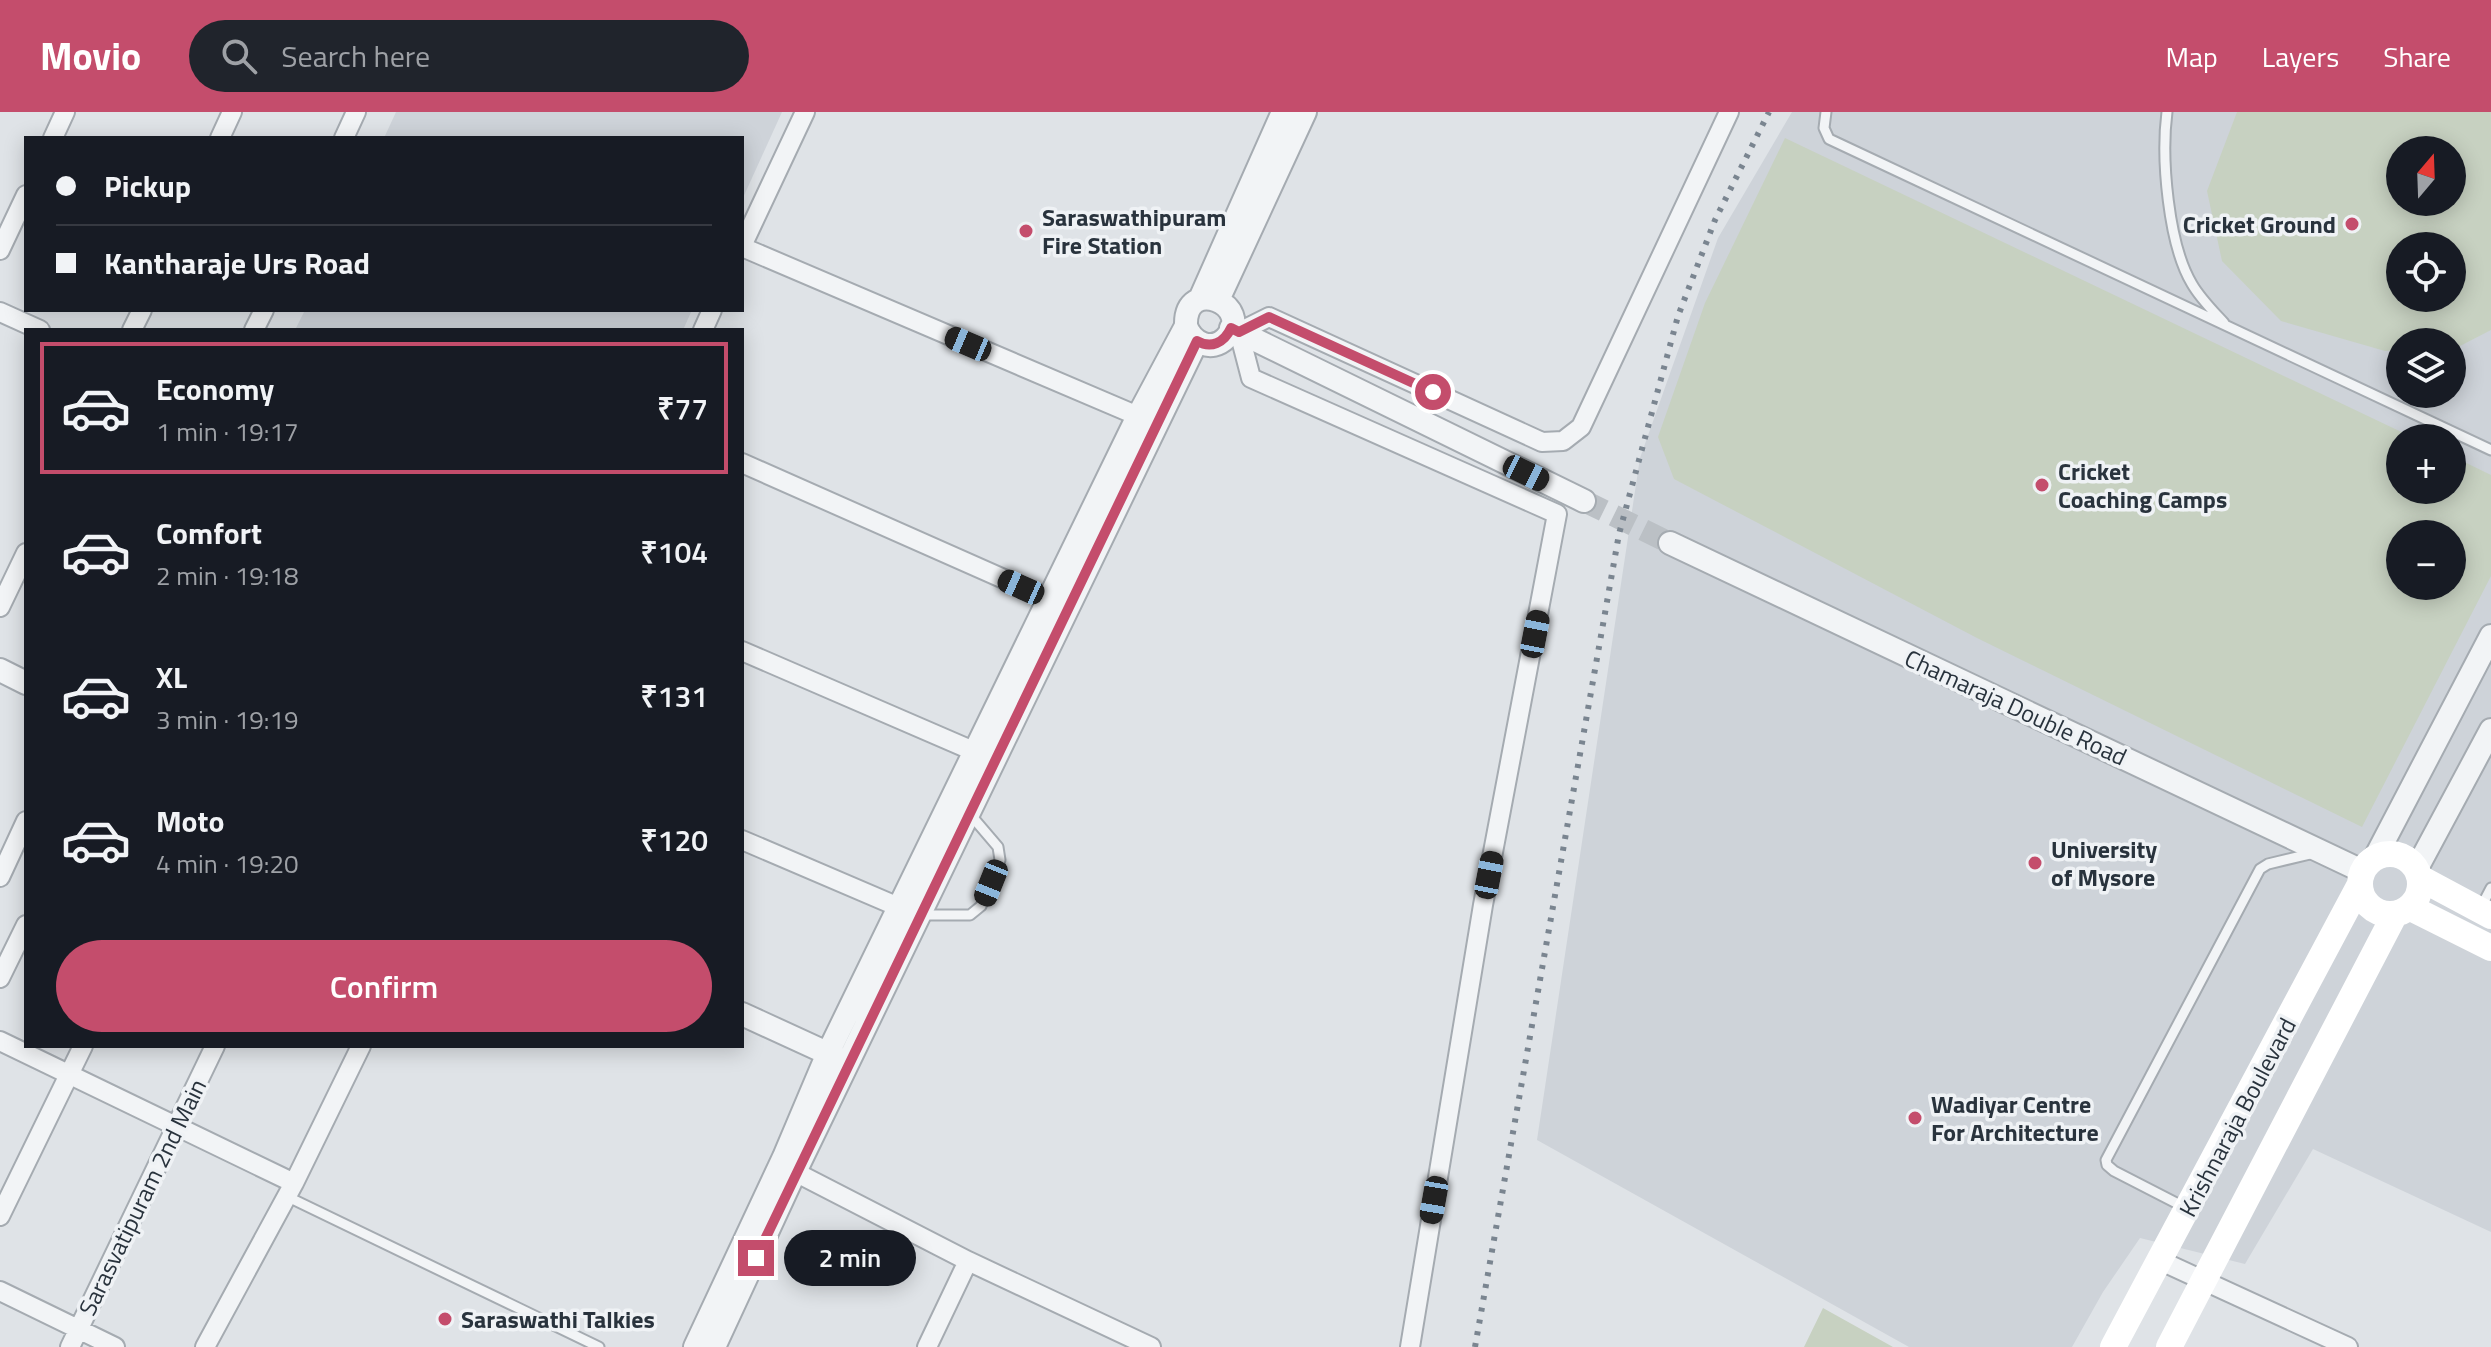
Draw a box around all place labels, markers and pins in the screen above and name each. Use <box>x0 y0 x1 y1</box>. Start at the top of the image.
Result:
place label: Saraswathipuram Fire Station <box>1042 199 1227 263</box>
place label: Cricket Ground <box>2183 206 2336 242</box>
marker: Cricket Ground <box>2343 215 2361 233</box>
marker: Saraswathipuram Fire Station <box>1017 222 1035 240</box>
place label: Cricket Coaching Camps <box>2058 453 2227 517</box>
marker: Cricket Coaching Camps <box>2033 476 2051 494</box>
place label: University of Mysore <box>2051 831 2157 895</box>
marker: University of Mysore <box>2026 854 2044 872</box>
place label: Wadiyar Centre For Architecture <box>1931 1086 2099 1150</box>
marker: Wadiyar Centre For Architecture <box>1906 1109 1924 1127</box>
place label: Saraswathi Talkies <box>461 1301 655 1337</box>
marker: Saraswathi Talkies <box>436 1310 454 1328</box>

